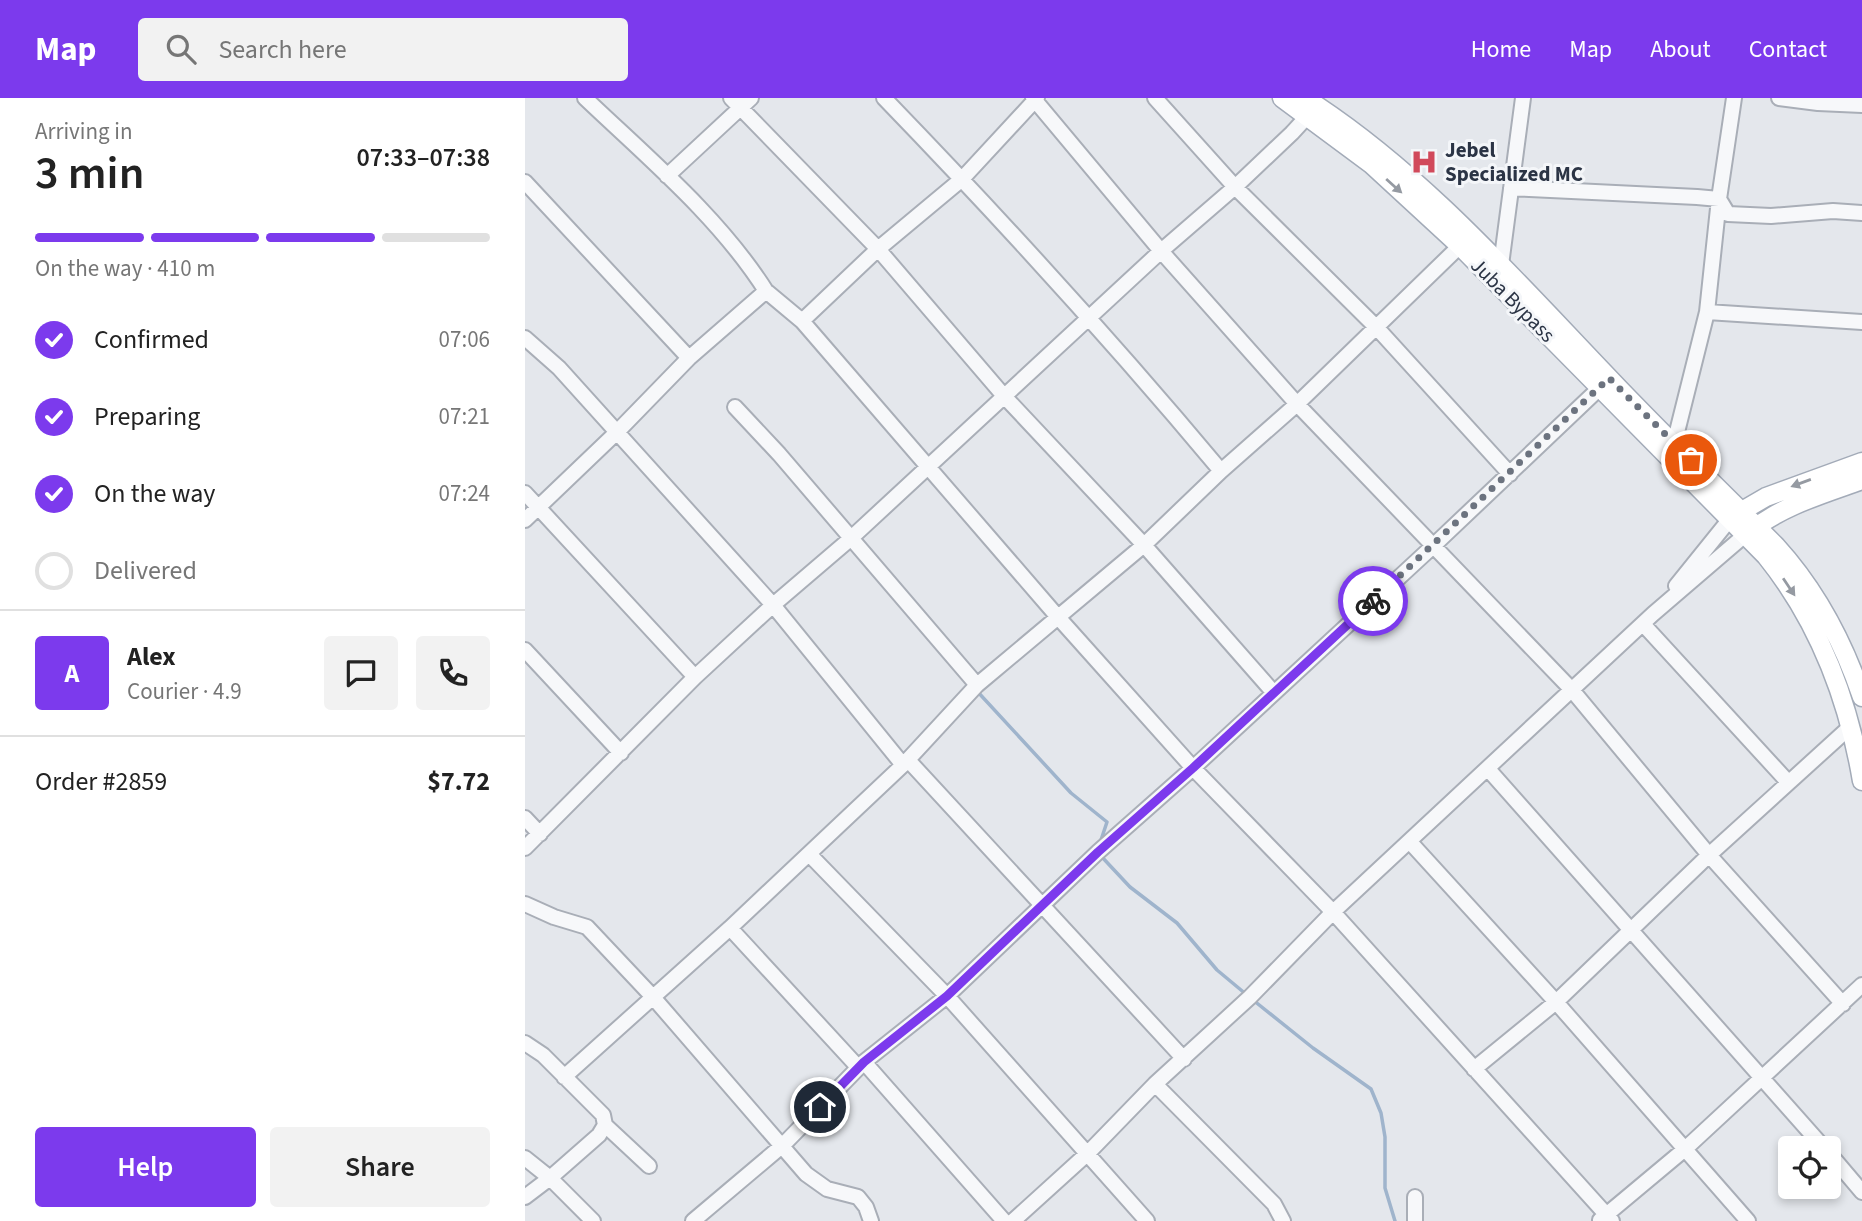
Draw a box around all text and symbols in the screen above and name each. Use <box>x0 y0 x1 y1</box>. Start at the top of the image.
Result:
search box <box>138 18 628 81</box>
text: Map <box>35 26 96 73</box>
icon: search <box>162 30 200 68</box>
text: Search here <box>218 31 347 68</box>
text: Home <box>1471 32 1531 67</box>
text: Map <box>1569 32 1612 67</box>
text: About <box>1650 32 1711 67</box>
text: Contact <box>1749 32 1827 67</box>
text: Arriving in <box>35 115 133 148</box>
place label: Jebel Specialized MC <box>1445 135 1583 189</box>
text: 07:33–07:38 <box>357 139 490 176</box>
text: 3 min <box>35 141 144 206</box>
hospital icon: Jebel Specialized MC <box>1409 147 1439 177</box>
one-way arrow <box>1385 177 1402 193</box>
street label: Juba Bypass <box>1464 251 1562 349</box>
text: On the way · 410 m <box>35 252 215 285</box>
icon: check <box>35 321 73 359</box>
text: Confirmed <box>94 321 209 358</box>
text: 07:06 <box>439 323 490 356</box>
icon: check <box>35 398 73 436</box>
text: Preparing <box>94 398 200 435</box>
text: 07:21 <box>439 400 490 433</box>
pin <box>1661 430 1721 490</box>
icon: bag <box>1672 441 1710 479</box>
icon: check <box>35 475 73 513</box>
text: On the way <box>94 475 215 512</box>
text: 07:24 <box>439 477 490 510</box>
one-way arrow <box>1790 478 1811 489</box>
text: Delivered <box>94 552 197 589</box>
courier <box>1338 566 1408 636</box>
one-way arrow <box>1782 578 1796 596</box>
icon: bike <box>1354 582 1392 620</box>
button: chat <box>324 636 398 710</box>
button: phone <box>416 636 490 710</box>
text: Alex <box>127 638 176 675</box>
text: A <box>65 655 79 692</box>
text: Courier · 4.9 <box>127 675 242 708</box>
text: Order #2859 <box>35 763 167 800</box>
text: $7.72 <box>427 763 490 800</box>
pin <box>790 1077 850 1137</box>
icon: home <box>801 1088 839 1126</box>
button: Help <box>35 1127 256 1207</box>
button: Share <box>270 1127 490 1207</box>
map controls <box>1778 1136 1841 1199</box>
button: locate <box>1778 1136 1841 1199</box>

